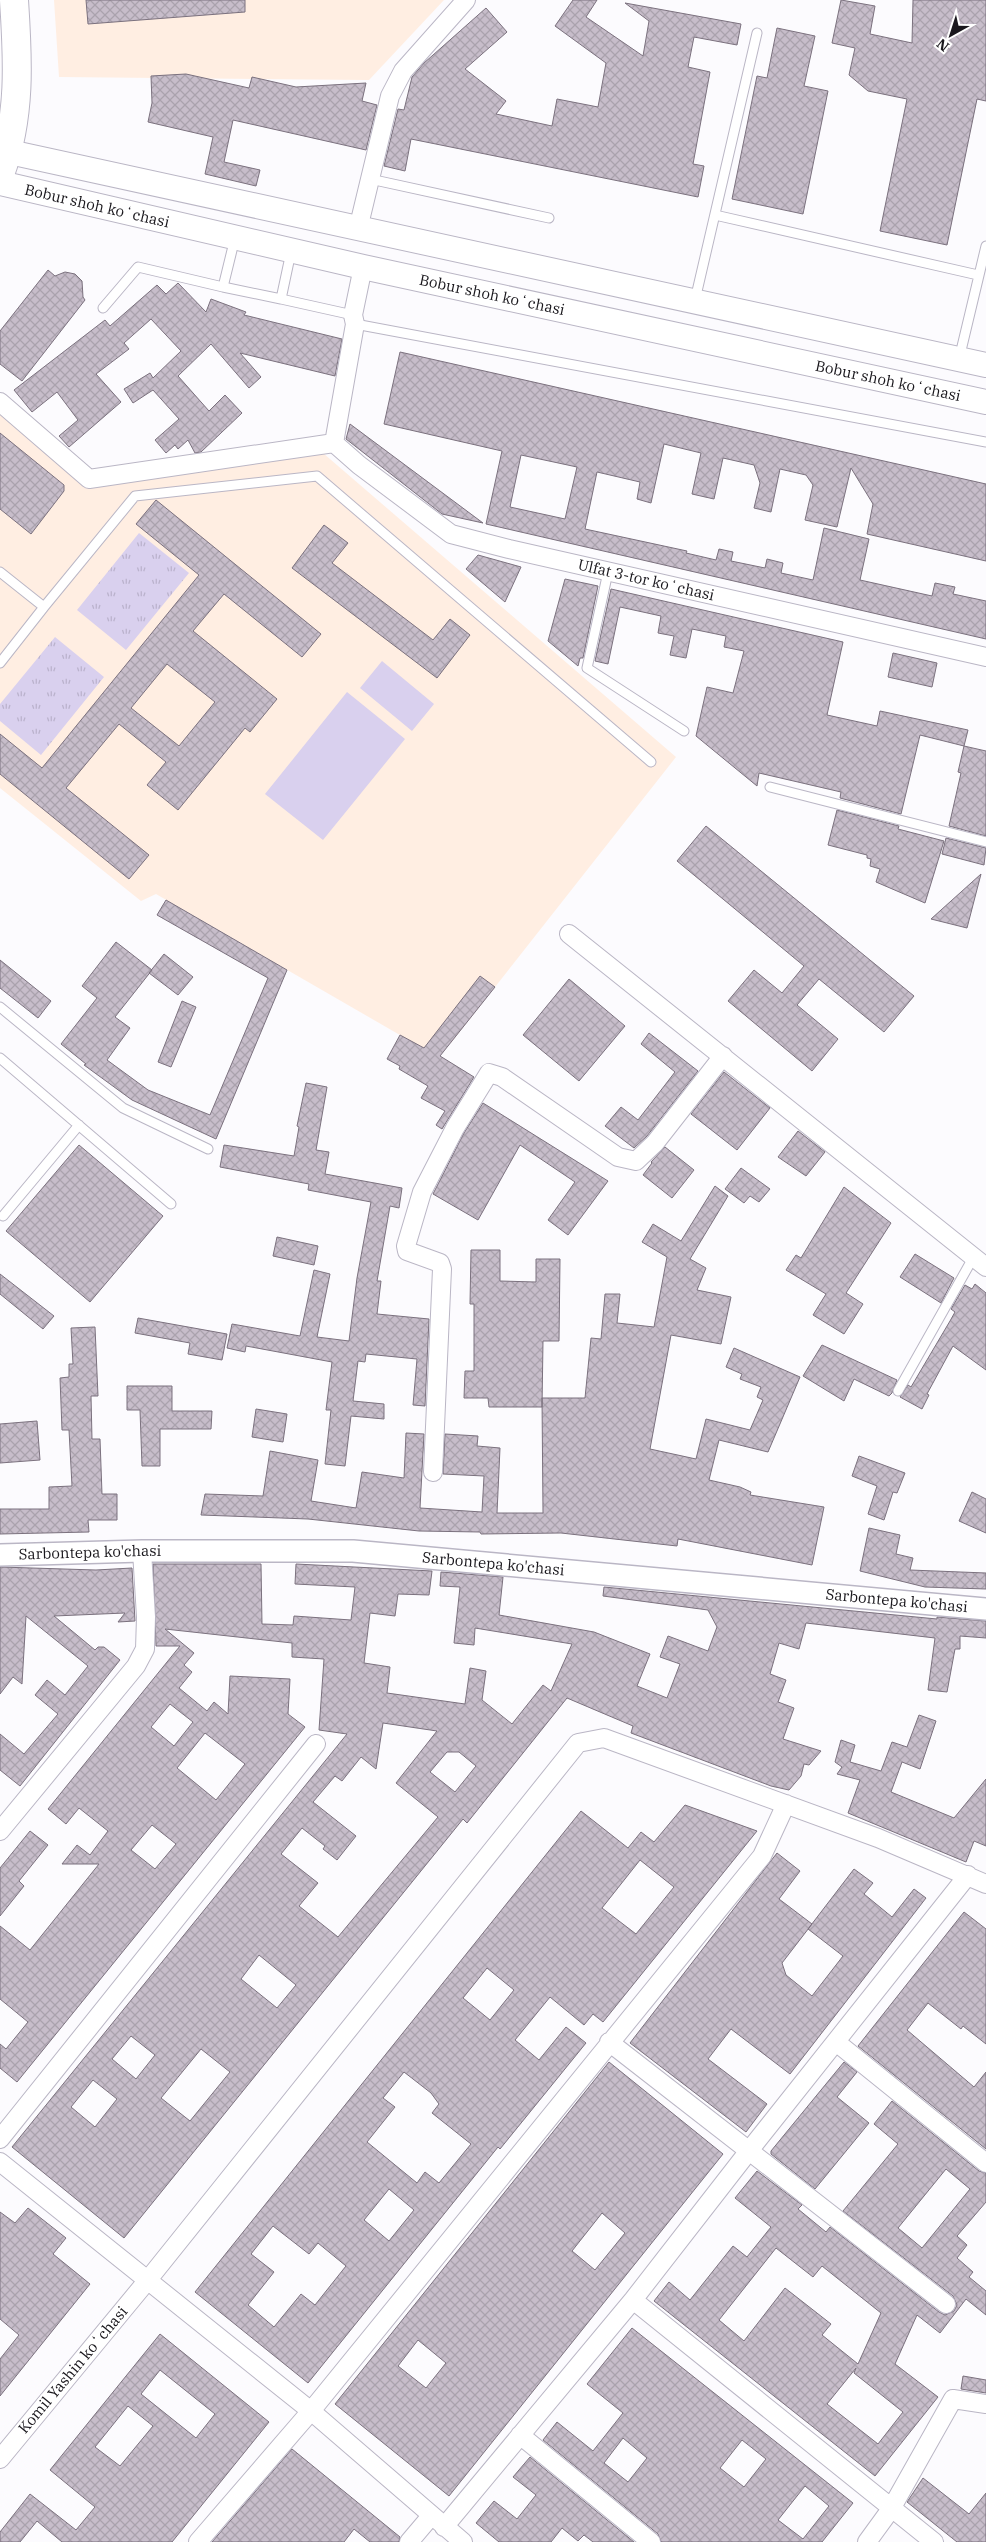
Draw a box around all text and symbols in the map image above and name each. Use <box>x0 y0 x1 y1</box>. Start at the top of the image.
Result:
north arrow <box>926 10 976 60</box>
text: N <box>933 35 953 56</box>
street label: Bobur shoh koʻchasi <box>23 180 172 231</box>
street label: Bobur shoh koʻchasi <box>418 270 567 319</box>
street label: Bobur shoh koʻchasi <box>814 356 963 405</box>
street label: Ulfat 3-tor koʻchasi <box>576 555 717 605</box>
street label: Sarbontepa ko'chasi <box>18 1541 162 1563</box>
street label: Sarbontepa ko'chasi <box>421 1547 566 1579</box>
street label: Sarbontepa ko'chasi <box>825 1584 969 1616</box>
street label: Komil Yashin koʻchasi <box>14 2302 132 2437</box>

